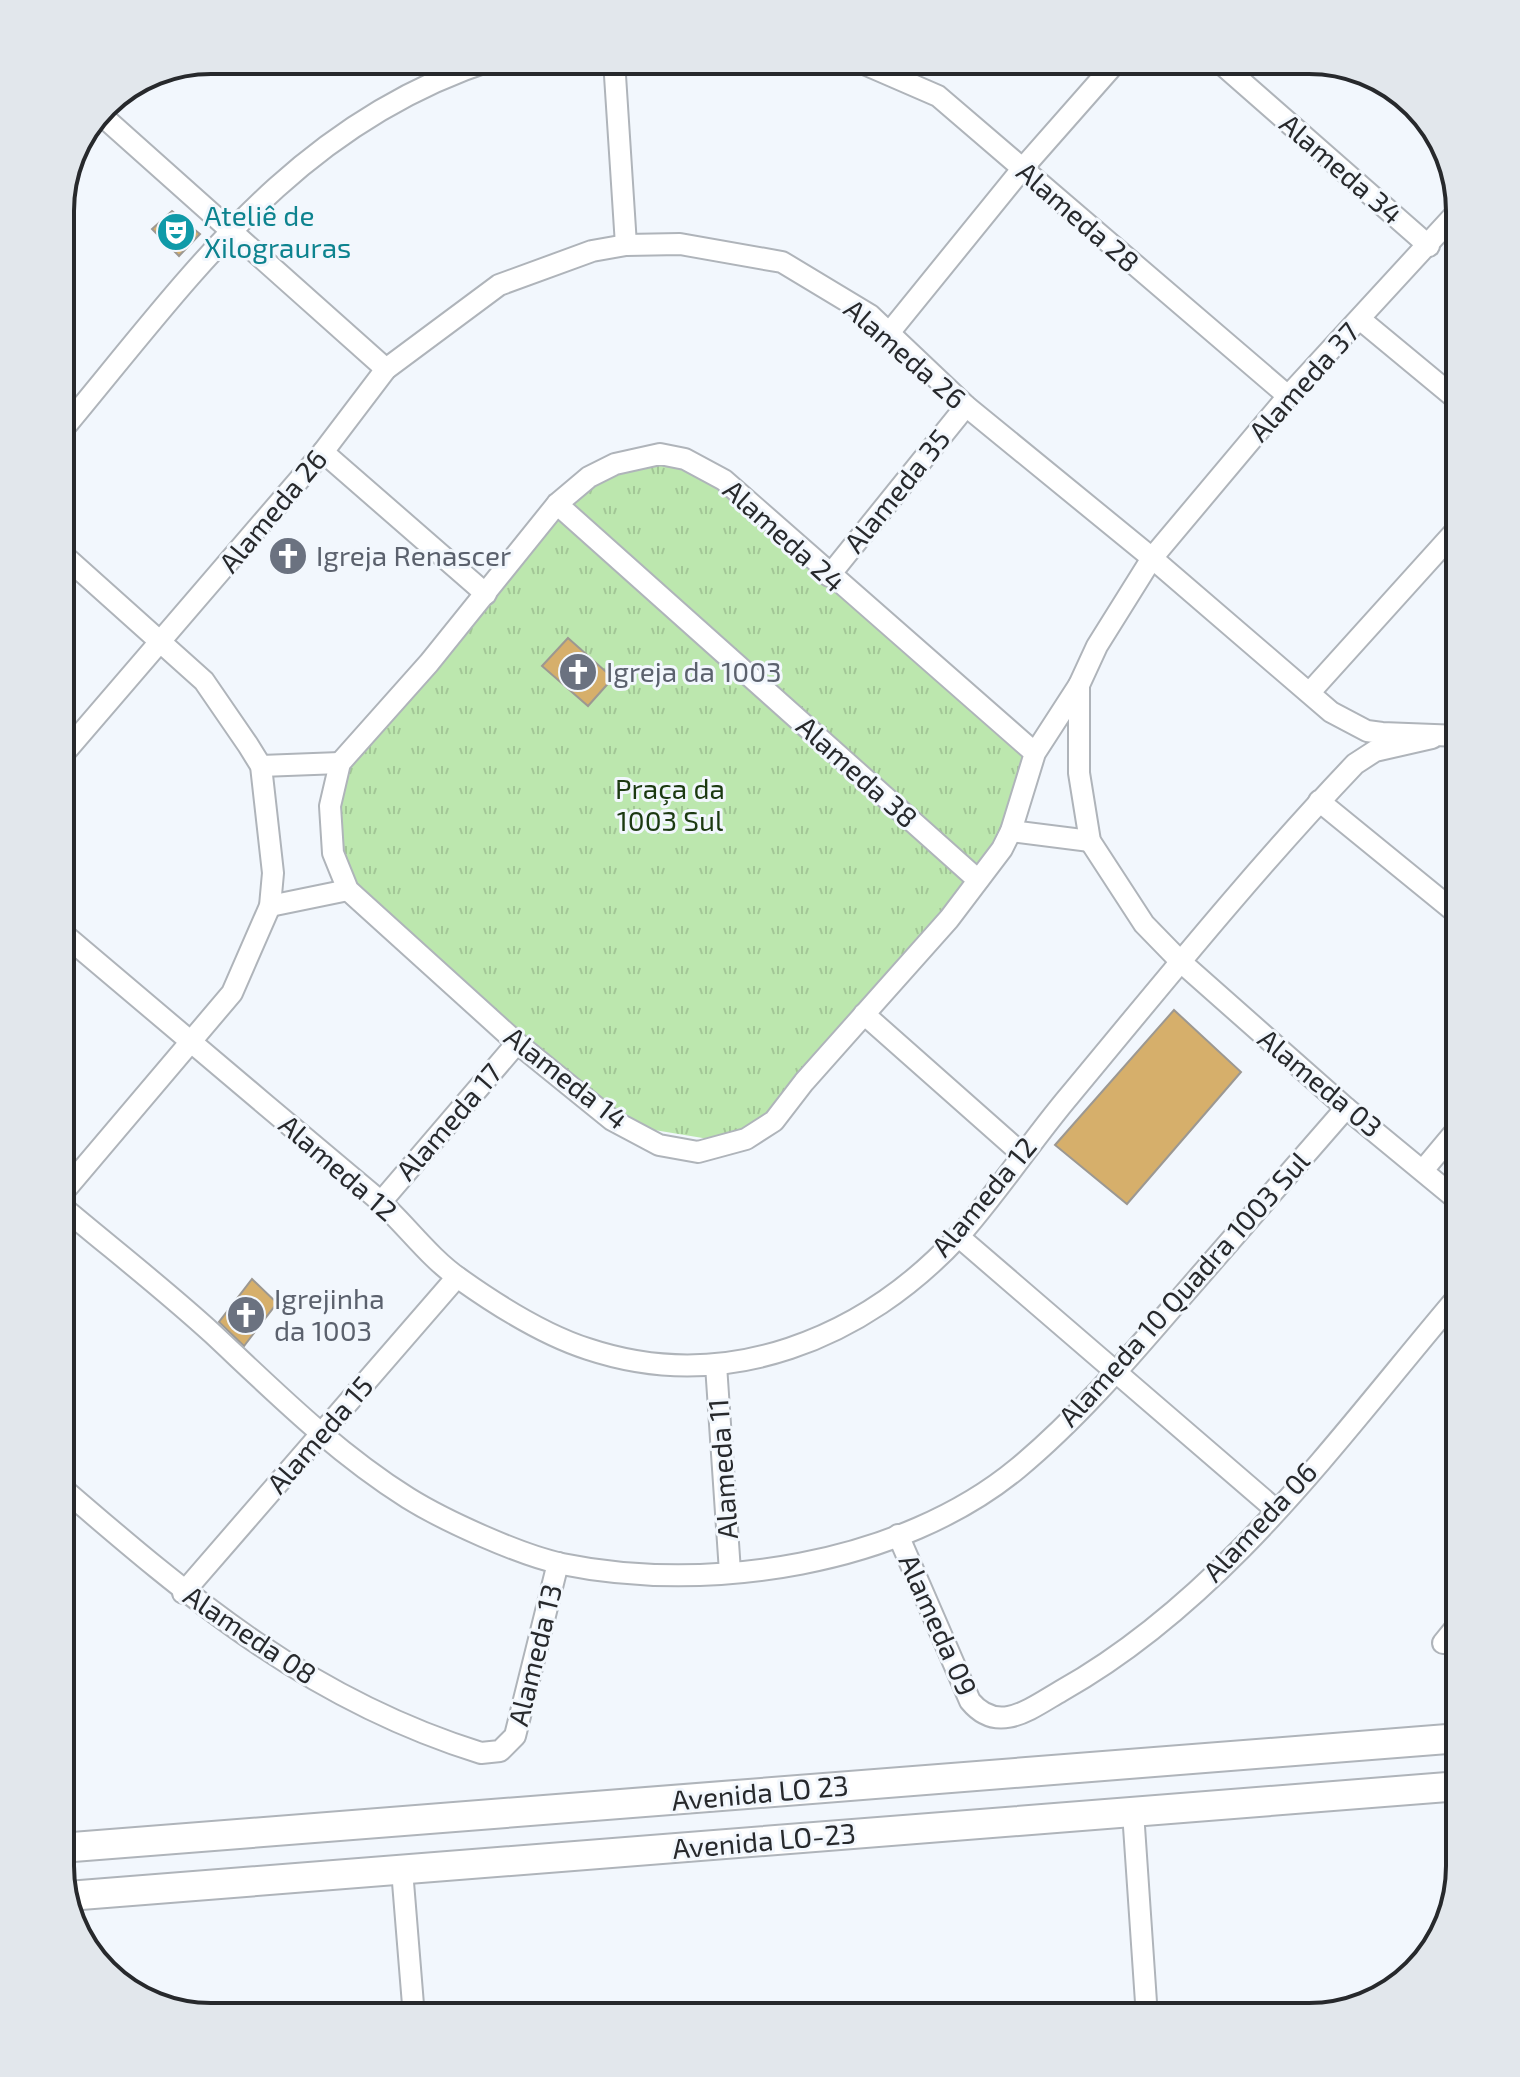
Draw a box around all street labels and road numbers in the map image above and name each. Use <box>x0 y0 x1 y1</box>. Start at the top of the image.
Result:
street label: Alameda 34 <box>1273 106 1410 231</box>
street label: Alameda 28 <box>1010 154 1147 279</box>
street label: Alameda 26 <box>838 291 973 415</box>
street label: Alameda 37 <box>1241 315 1365 448</box>
street label: Alameda 35 <box>836 422 956 559</box>
street label: Alameda 26 <box>211 442 333 579</box>
street label: Alameda 24 <box>717 472 852 599</box>
street label: Alameda 38 <box>790 708 925 834</box>
street label: Alameda 14 <box>498 1019 635 1136</box>
street label: Alameda 03 <box>1252 1021 1389 1144</box>
street label: Alameda 17 <box>388 1056 508 1187</box>
street label: Alameda 12 <box>273 1107 405 1228</box>
street label: Alameda 12 <box>924 1130 1043 1263</box>
street label: Alameda 10 Quadra 1003 Sul <box>1051 1143 1316 1433</box>
street label: Alameda 15 <box>259 1369 379 1500</box>
street label: Alameda 11 <box>700 1398 744 1540</box>
street label: Alameda 06 <box>1195 1454 1323 1588</box>
street label: Alameda 09 <box>893 1549 985 1701</box>
street label: Alameda 08 <box>178 1578 323 1691</box>
street label: Alameda 13 <box>500 1580 568 1729</box>
street label: Avenida LO 23 <box>670 1767 850 1817</box>
street label: Avenida LO-23 <box>671 1815 857 1865</box>

